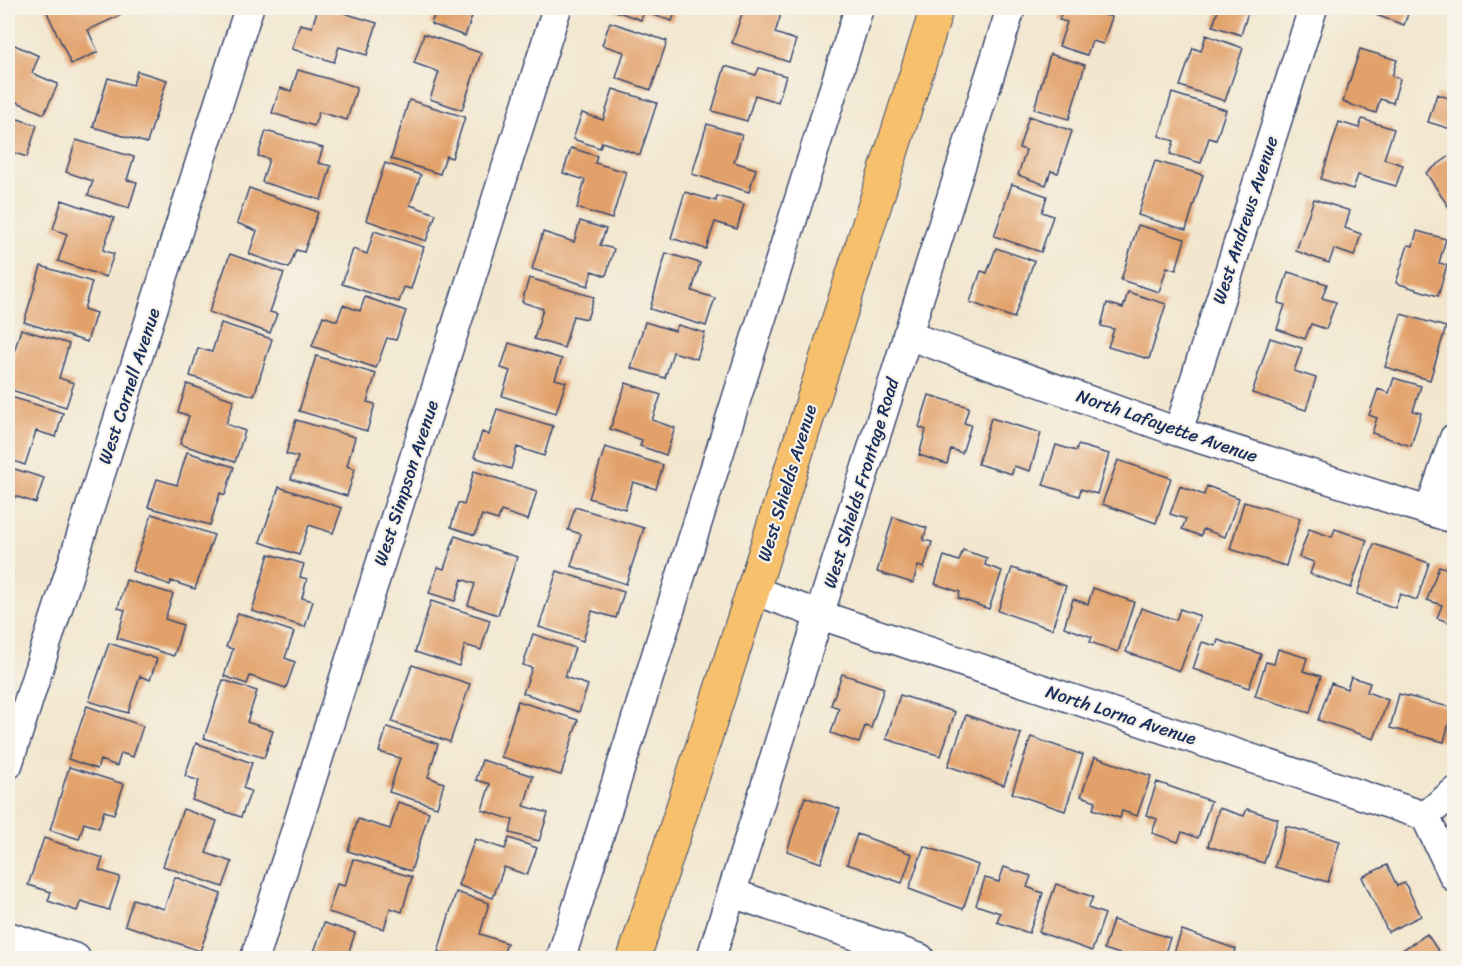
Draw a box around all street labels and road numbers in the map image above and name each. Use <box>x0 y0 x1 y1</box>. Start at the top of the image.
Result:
street label: West Andrews Avenue <box>1203 132 1287 308</box>
street label: West Cornell Avenue <box>89 303 169 468</box>
street label: West Shields Frontage Road <box>814 372 909 592</box>
street label: North Lafayette Avenue <box>1072 380 1262 472</box>
street label: West Simpson Avenue <box>364 396 448 570</box>
street label: West Shields Avenue <box>748 400 826 565</box>
street label: North Lorna Avenue <box>1042 676 1201 755</box>

